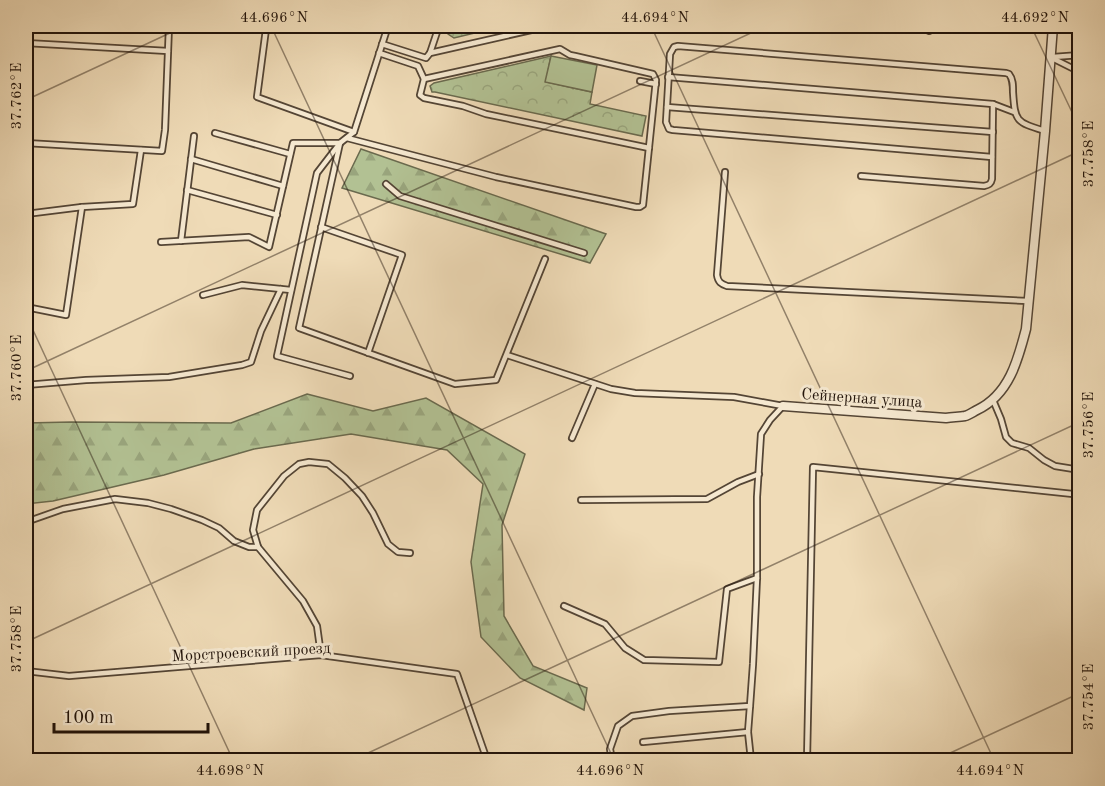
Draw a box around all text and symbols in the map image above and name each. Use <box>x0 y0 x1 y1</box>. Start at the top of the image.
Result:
text: 44.696°N <box>240 11 308 26</box>
text: 44.694°N <box>621 11 689 26</box>
text: 44.692°N <box>1001 11 1069 26</box>
text: 37.762°E <box>10 63 25 129</box>
text: 37.758°E <box>1082 121 1097 187</box>
text: 37.760°E <box>10 335 25 401</box>
street label: Сейнерная улица <box>801 387 923 411</box>
text: 37.756°E <box>1082 392 1097 458</box>
text: 37.758°E <box>10 606 25 672</box>
street label: Морстроевский проезд <box>171 641 331 665</box>
text: 37.754°E <box>1082 664 1097 730</box>
scale bar <box>54 696 208 734</box>
text: 100 m <box>63 709 114 727</box>
text: 44.698°N <box>196 764 264 779</box>
text: 44.696°N <box>576 764 644 779</box>
text: 44.694°N <box>956 764 1024 779</box>

